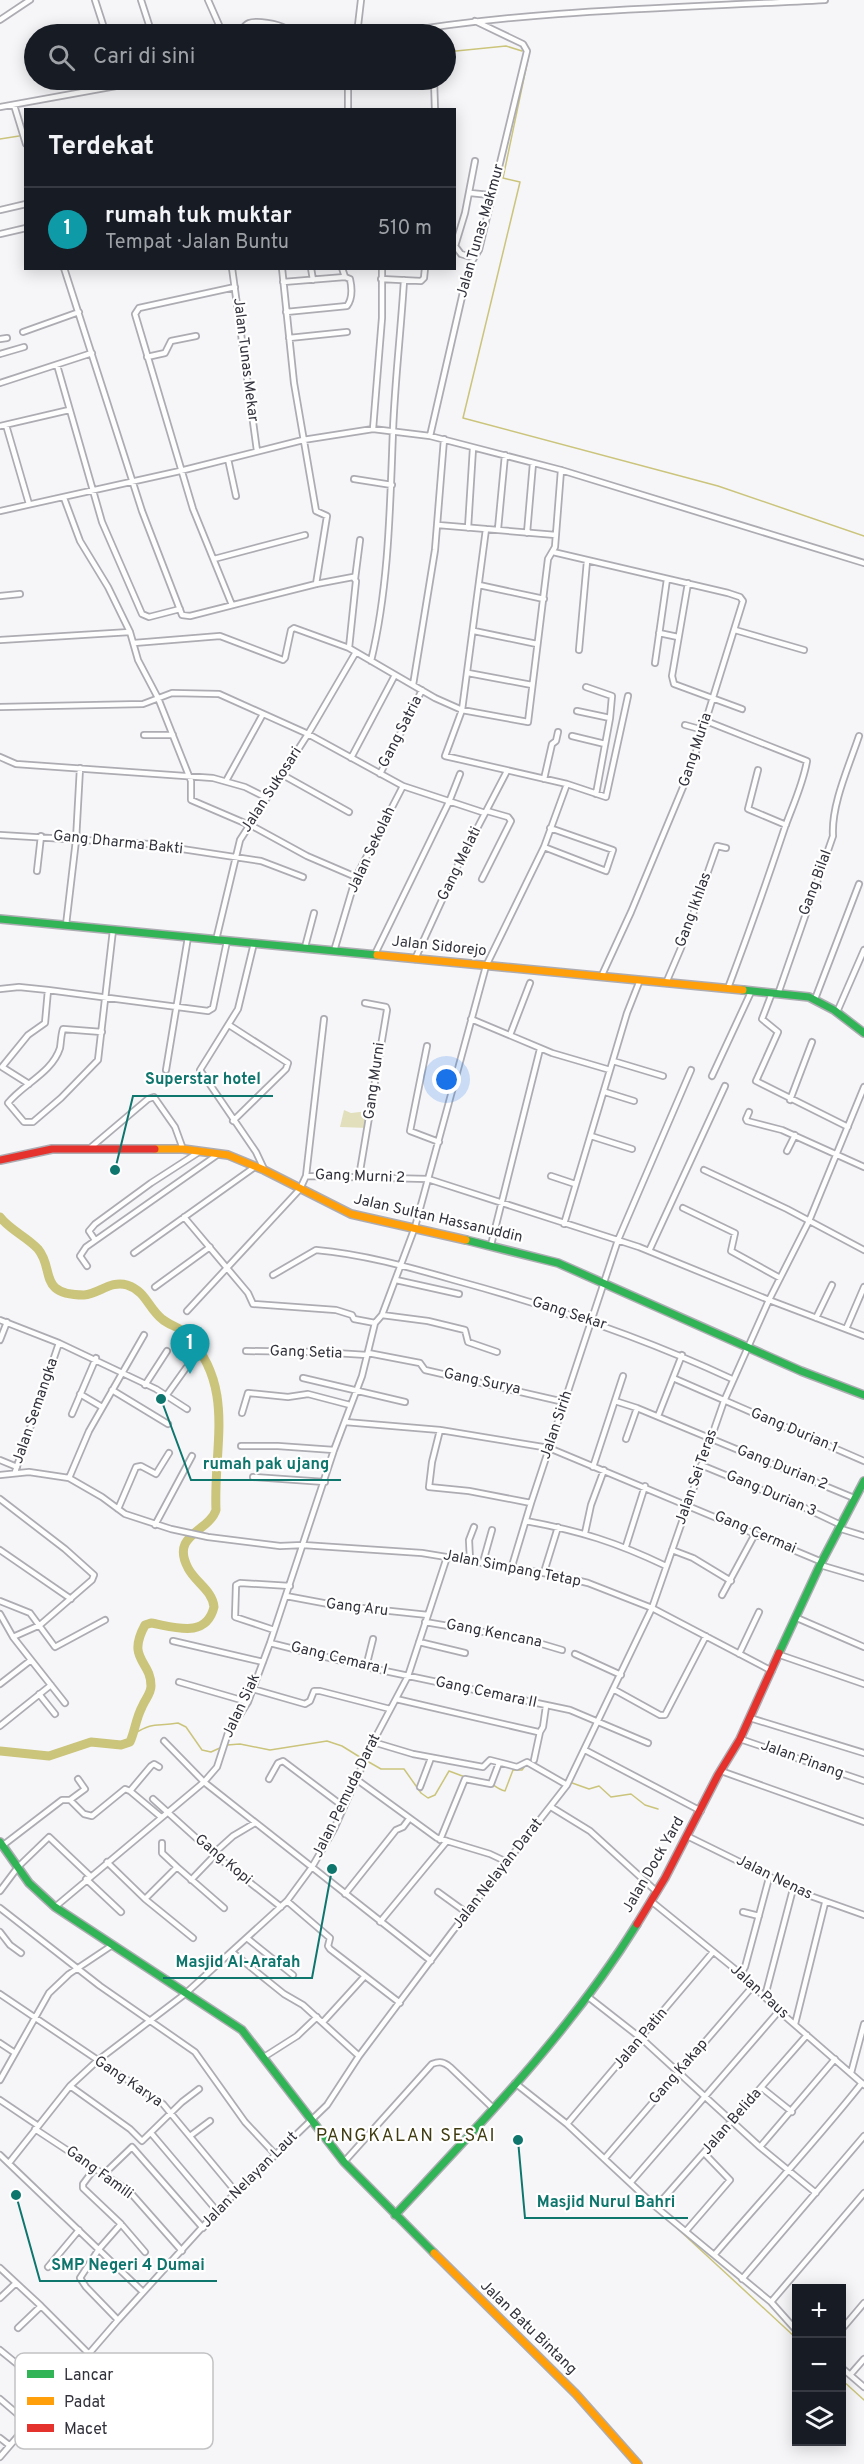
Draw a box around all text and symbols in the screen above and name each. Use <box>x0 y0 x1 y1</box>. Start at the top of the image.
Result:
search box <box>24 24 456 90</box>
icon: search <box>45 41 78 74</box>
text: Cari di sini <box>93 44 195 71</box>
text: Terdekat <box>48 131 154 164</box>
street label: Jalan Tunas Makmur <box>453 162 509 300</box>
text: rumah tuk muktar <box>105 203 292 230</box>
text: 1 <box>64 216 72 242</box>
text: 510 m <box>378 216 432 242</box>
text: Tempat · Jalan Buntu <box>105 230 289 256</box>
street label: Jalan Tunas Mekar <box>228 297 262 423</box>
street label: Gang Satria <box>375 693 427 771</box>
street label: Gang Muria <box>675 710 717 790</box>
street label: Jalan Sukosari <box>237 744 307 836</box>
street label: Jalan Sekolah <box>344 804 400 896</box>
street label: Gang Melati <box>434 824 486 904</box>
street label: Gang Dharma Bakti <box>52 827 184 859</box>
street label: Gang Bilal <box>795 848 837 918</box>
street label: Gang Ikhlas <box>672 870 716 950</box>
street label: Jalan Sidorejo <box>391 933 487 961</box>
street label: Gang Murni <box>360 1041 390 1121</box>
callout: Superstar hotel <box>133 1062 273 1096</box>
your location <box>432 1065 461 1094</box>
text: Superstar hotel <box>145 1070 261 1090</box>
street label: Gang Murni 2 <box>315 1166 405 1188</box>
street label: Jalan Sultan Hassanuddin <box>352 1190 524 1248</box>
street label: Gang Sekar <box>529 1293 609 1335</box>
pin: 1 <box>170 1324 210 1374</box>
street label: Gang Setia <box>269 1342 343 1364</box>
street label: Jalan Semangka <box>9 1356 63 1466</box>
street label: Gang Surya <box>442 1365 522 1399</box>
street label: Jalan Sirih <box>536 1388 578 1462</box>
street label: Gang Durian 1 <box>747 1404 841 1458</box>
street label: Jalan Sei Teras <box>672 1427 722 1527</box>
street label: Gang Durian 2 <box>734 1441 830 1495</box>
callout: rumah pak ujang <box>191 1446 341 1480</box>
text: rumah pak ujang <box>203 1455 329 1475</box>
street label: Gang Durian 3 <box>723 1466 819 1522</box>
street label: Gang Cermai <box>711 1507 799 1559</box>
street label: Jalan Simpang Tetap <box>441 1546 583 1592</box>
street label: Gang Aru <box>325 1595 389 1621</box>
street label: Gang Kencana <box>444 1615 544 1653</box>
street label: Gang Cemara I <box>289 1638 389 1680</box>
street label: Jalan Siak <box>219 1671 265 1741</box>
street label: Gang Cemara II <box>434 1673 538 1713</box>
street label: Jalan Pemuda Darat <box>309 1731 385 1861</box>
street label: Jalan Pinang <box>758 1736 846 1784</box>
street label: Jalan Dock Yard <box>619 1814 689 1916</box>
street label: Jalan Nelayan Darat <box>449 1815 547 1933</box>
street label: Gang Kopi <box>190 1830 256 1890</box>
street label: Jalan Nenas <box>733 1851 815 1905</box>
callout: Masjid Al-Arafah <box>163 1944 312 1978</box>
text: Masjid Al-Arafah <box>176 1953 300 1973</box>
street label: Jalan Paus <box>726 1961 792 2023</box>
street label: Jalan Patin <box>610 2004 672 2074</box>
street label: Gang Kakap <box>645 2035 713 2109</box>
street label: Gang Karya <box>90 2052 166 2112</box>
street label: Jalan Belida <box>698 2085 766 2159</box>
district label: PANGKALAN SESAI <box>316 2125 496 2148</box>
street label: Jalan Nelayan Laut <box>198 2128 302 2232</box>
street label: Gang Famili <box>62 2142 136 2204</box>
callout: Masjid Nurul Bahri <box>525 2184 688 2218</box>
text: Masjid Nurul Bahri <box>537 2193 675 2213</box>
callout: SMP Negeri 4 Dumai <box>40 2247 217 2281</box>
text: SMP Negeri 4 Dumai <box>51 2256 205 2276</box>
street label: Jalan Batu Bintang <box>476 2277 580 2379</box>
map controls <box>792 2284 846 2446</box>
button: + <box>792 2284 846 2338</box>
button: − <box>792 2338 846 2392</box>
legend <box>15 2353 213 2449</box>
text: Lancar <box>64 2366 114 2386</box>
button: layers <box>792 2392 846 2446</box>
text: Padat <box>64 2393 106 2413</box>
text: Macet <box>64 2420 108 2440</box>

